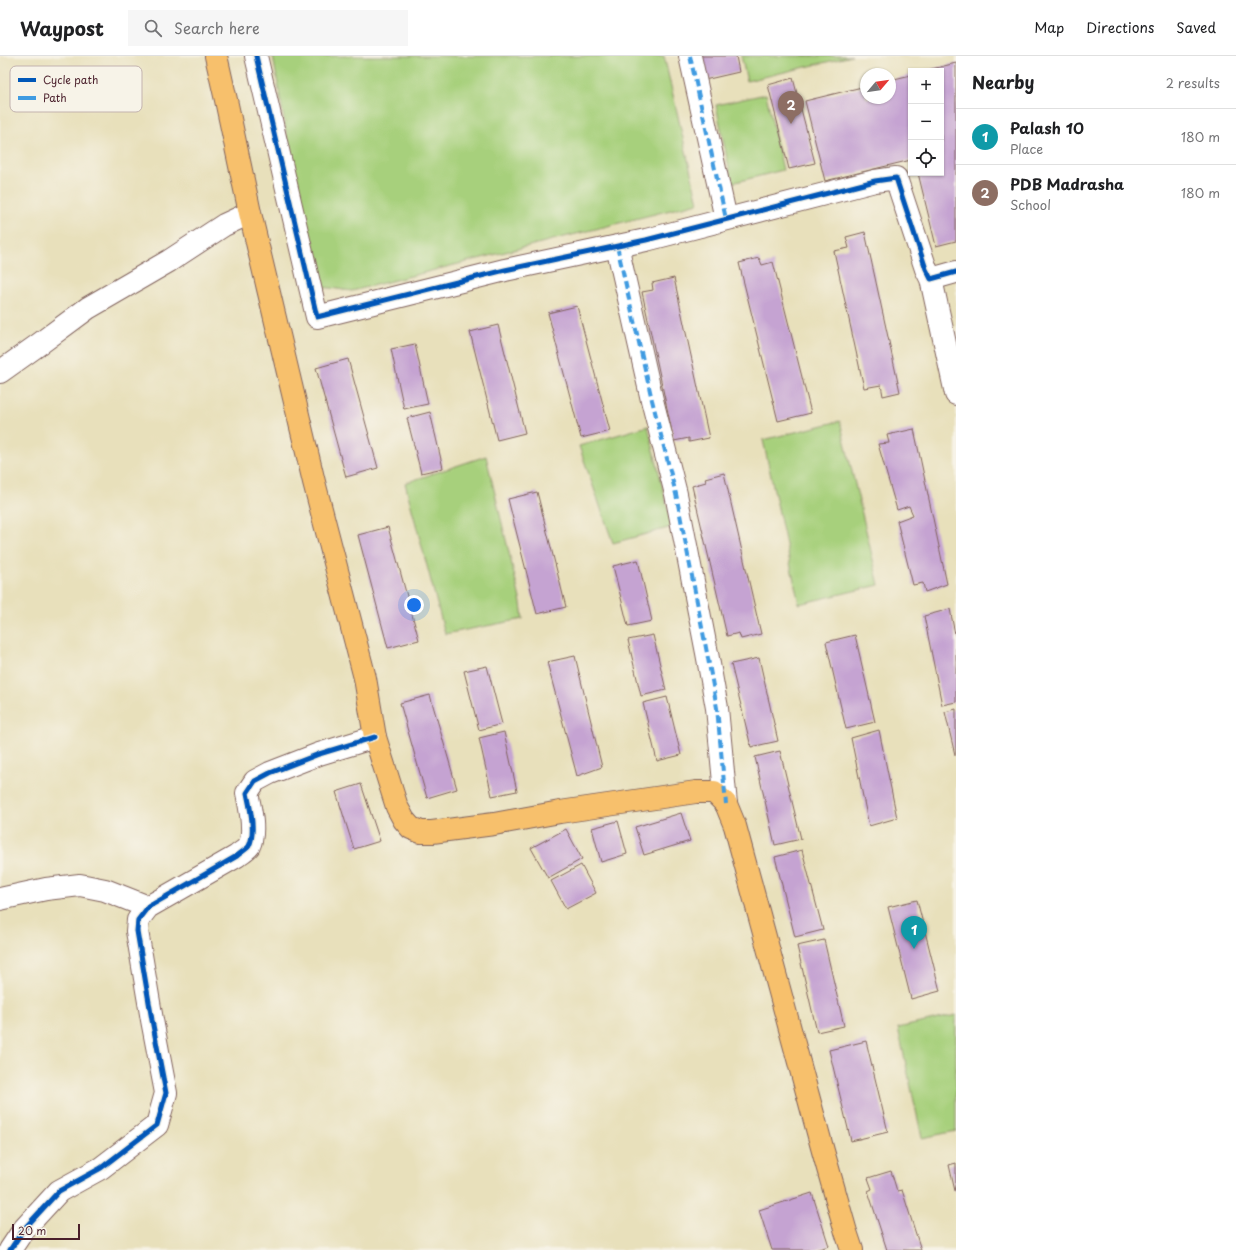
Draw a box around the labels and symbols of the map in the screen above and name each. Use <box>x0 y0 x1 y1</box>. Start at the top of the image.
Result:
legend <box>10 66 142 112</box>
north arrow <box>860 68 896 104</box>
text: Cycle path <box>43 71 98 88</box>
text: Path <box>43 89 67 106</box>
pin: 2 <box>778 91 804 124</box>
your location <box>404 595 424 615</box>
pin: 1 <box>901 916 927 949</box>
scale bar <box>12 1222 80 1241</box>

